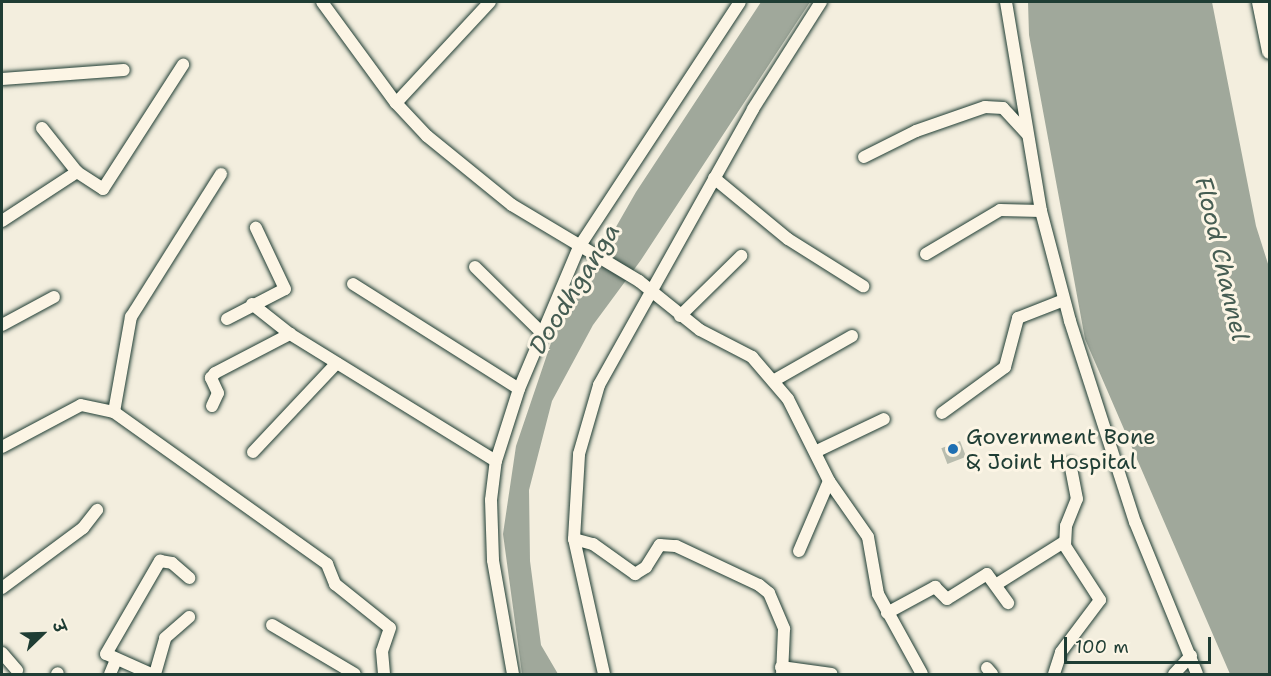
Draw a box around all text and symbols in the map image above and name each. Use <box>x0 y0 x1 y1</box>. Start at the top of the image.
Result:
water label: Flood Channel <box>1188 174 1254 344</box>
water label: Doodhganga <box>523 218 627 360</box>
place label: Government Bone & Joint Hospital <box>966 423 1156 475</box>
marker: Government Bone & Joint Hospital <box>944 440 962 458</box>
north arrow <box>12 604 72 664</box>
text: उ <box>47 618 71 636</box>
scale bar <box>1067 625 1214 663</box>
text: 100 m <box>1075 635 1129 659</box>

